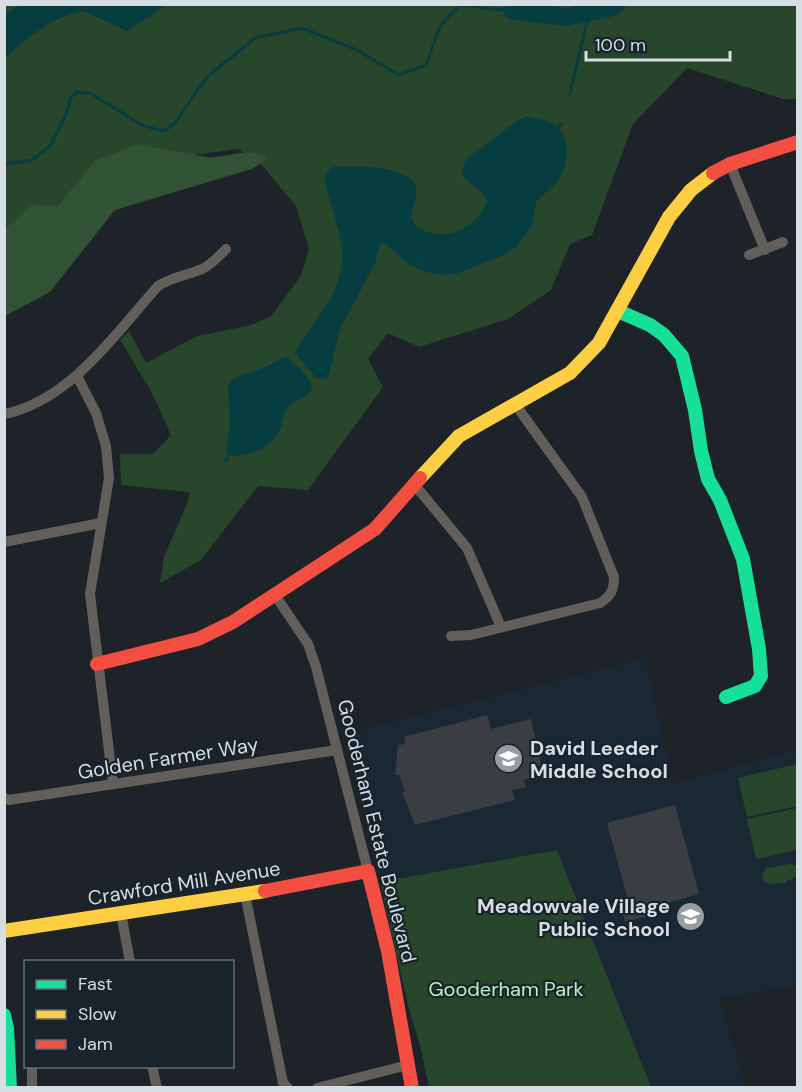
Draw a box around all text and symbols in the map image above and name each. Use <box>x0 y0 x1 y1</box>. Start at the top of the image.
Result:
scale bar <box>586 24 730 62</box>
text: 100 m <box>595 33 646 57</box>
street label: Gooderham Estate Boulevard <box>332 697 422 965</box>
street label: Golden Farmer Way <box>76 731 260 785</box>
place label: David Leeder Middle School <box>530 735 668 784</box>
school or university icon: David Leeder Middle School <box>493 743 525 775</box>
street label: Crawford Mill Avenue <box>86 855 282 911</box>
place label: Meadowvale Village Public School <box>477 893 670 942</box>
school or university icon: Meadowvale Village Public School <box>675 901 707 933</box>
legend <box>24 960 234 1068</box>
text: Fast <box>78 972 113 996</box>
park label: Gooderham Park <box>428 976 584 1002</box>
text: Slow <box>78 1002 117 1026</box>
text: Jam <box>78 1032 113 1056</box>

